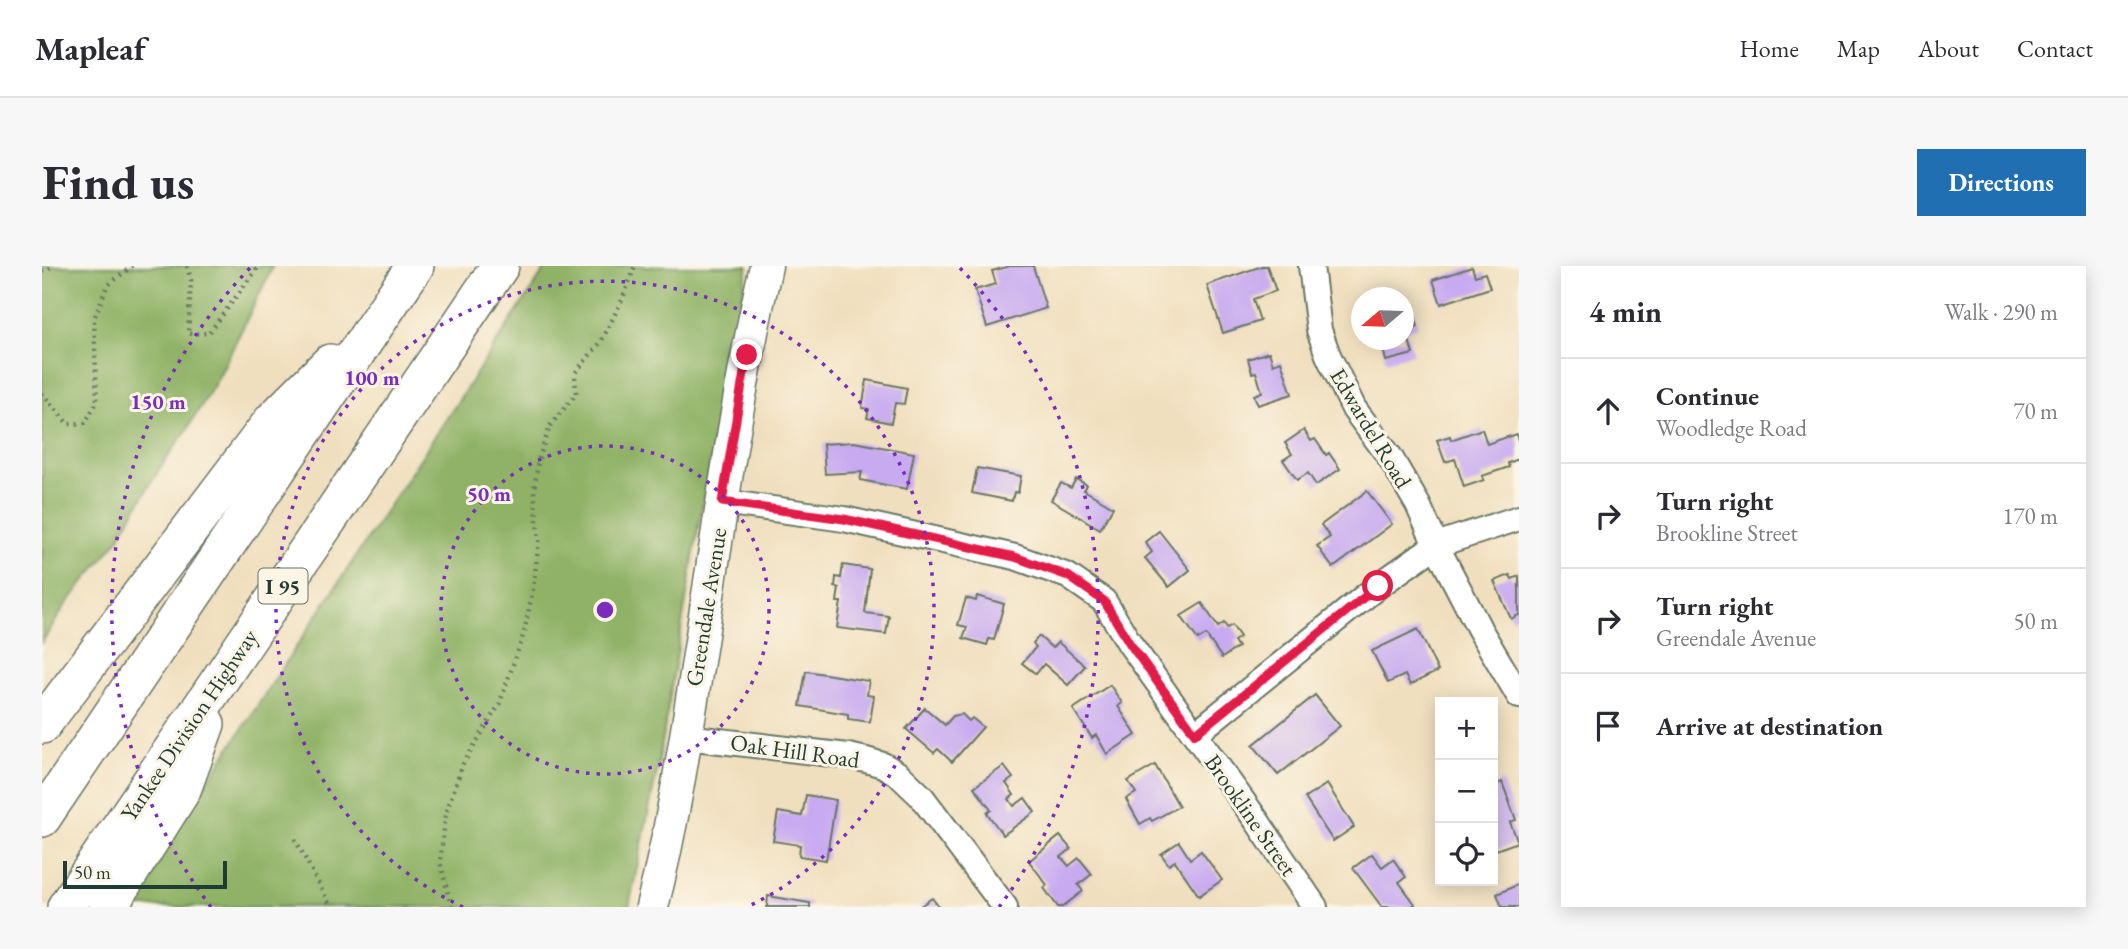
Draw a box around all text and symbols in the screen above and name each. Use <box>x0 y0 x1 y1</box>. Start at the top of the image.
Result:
text: Mapleaf <box>35 27 146 70</box>
text: Home <box>1739 33 1799 64</box>
text: Map <box>1837 33 1880 64</box>
text: About <box>1918 33 1979 64</box>
text: Contact <box>2017 33 2093 64</box>
button: Directions <box>1917 149 2086 216</box>
text: Find us <box>42 150 194 214</box>
north arrow <box>1351 287 1414 350</box>
text: 4 min <box>1589 292 1662 331</box>
text: Walk · 290 m <box>1944 297 2058 327</box>
route end <box>731 339 762 370</box>
street label: Edwardel Road <box>1323 362 1419 494</box>
text: 100 m <box>344 364 400 391</box>
text: Continue <box>1656 379 1759 413</box>
text: 150 m <box>130 388 186 415</box>
icon: ahead <box>1589 392 1627 430</box>
text: 70 m <box>2013 396 2058 426</box>
text: Woodledge Road <box>1656 413 1807 443</box>
text: 50 m <box>467 480 511 507</box>
text: Turn right <box>1656 484 1774 518</box>
icon: right <box>1589 497 1627 535</box>
text: 170 m <box>2002 501 2058 531</box>
text: Brookline Street <box>1656 518 1798 548</box>
street label: Greendale Avenue <box>679 526 733 688</box>
road number: I 95 <box>258 568 308 604</box>
route start <box>1362 570 1393 601</box>
text: Turn right <box>1656 589 1774 623</box>
centre of rings <box>593 598 617 622</box>
icon: right <box>1589 602 1627 640</box>
text: 50 m <box>2013 606 2058 636</box>
street label: Yankee Division Highway <box>114 622 265 827</box>
text: Greendale Avenue <box>1656 623 1816 653</box>
map controls <box>1435 697 1498 886</box>
button: + <box>1435 697 1498 760</box>
icon: arrive <box>1589 707 1627 745</box>
text: Arrive at destination <box>1656 709 1883 743</box>
street label: Oak Hill Road <box>728 727 862 775</box>
street label: Brookline Street <box>1198 748 1304 882</box>
button: − <box>1435 760 1498 823</box>
button: locate <box>1435 823 1498 886</box>
scale bar <box>63 858 228 890</box>
text: 50 m <box>74 860 111 885</box>

